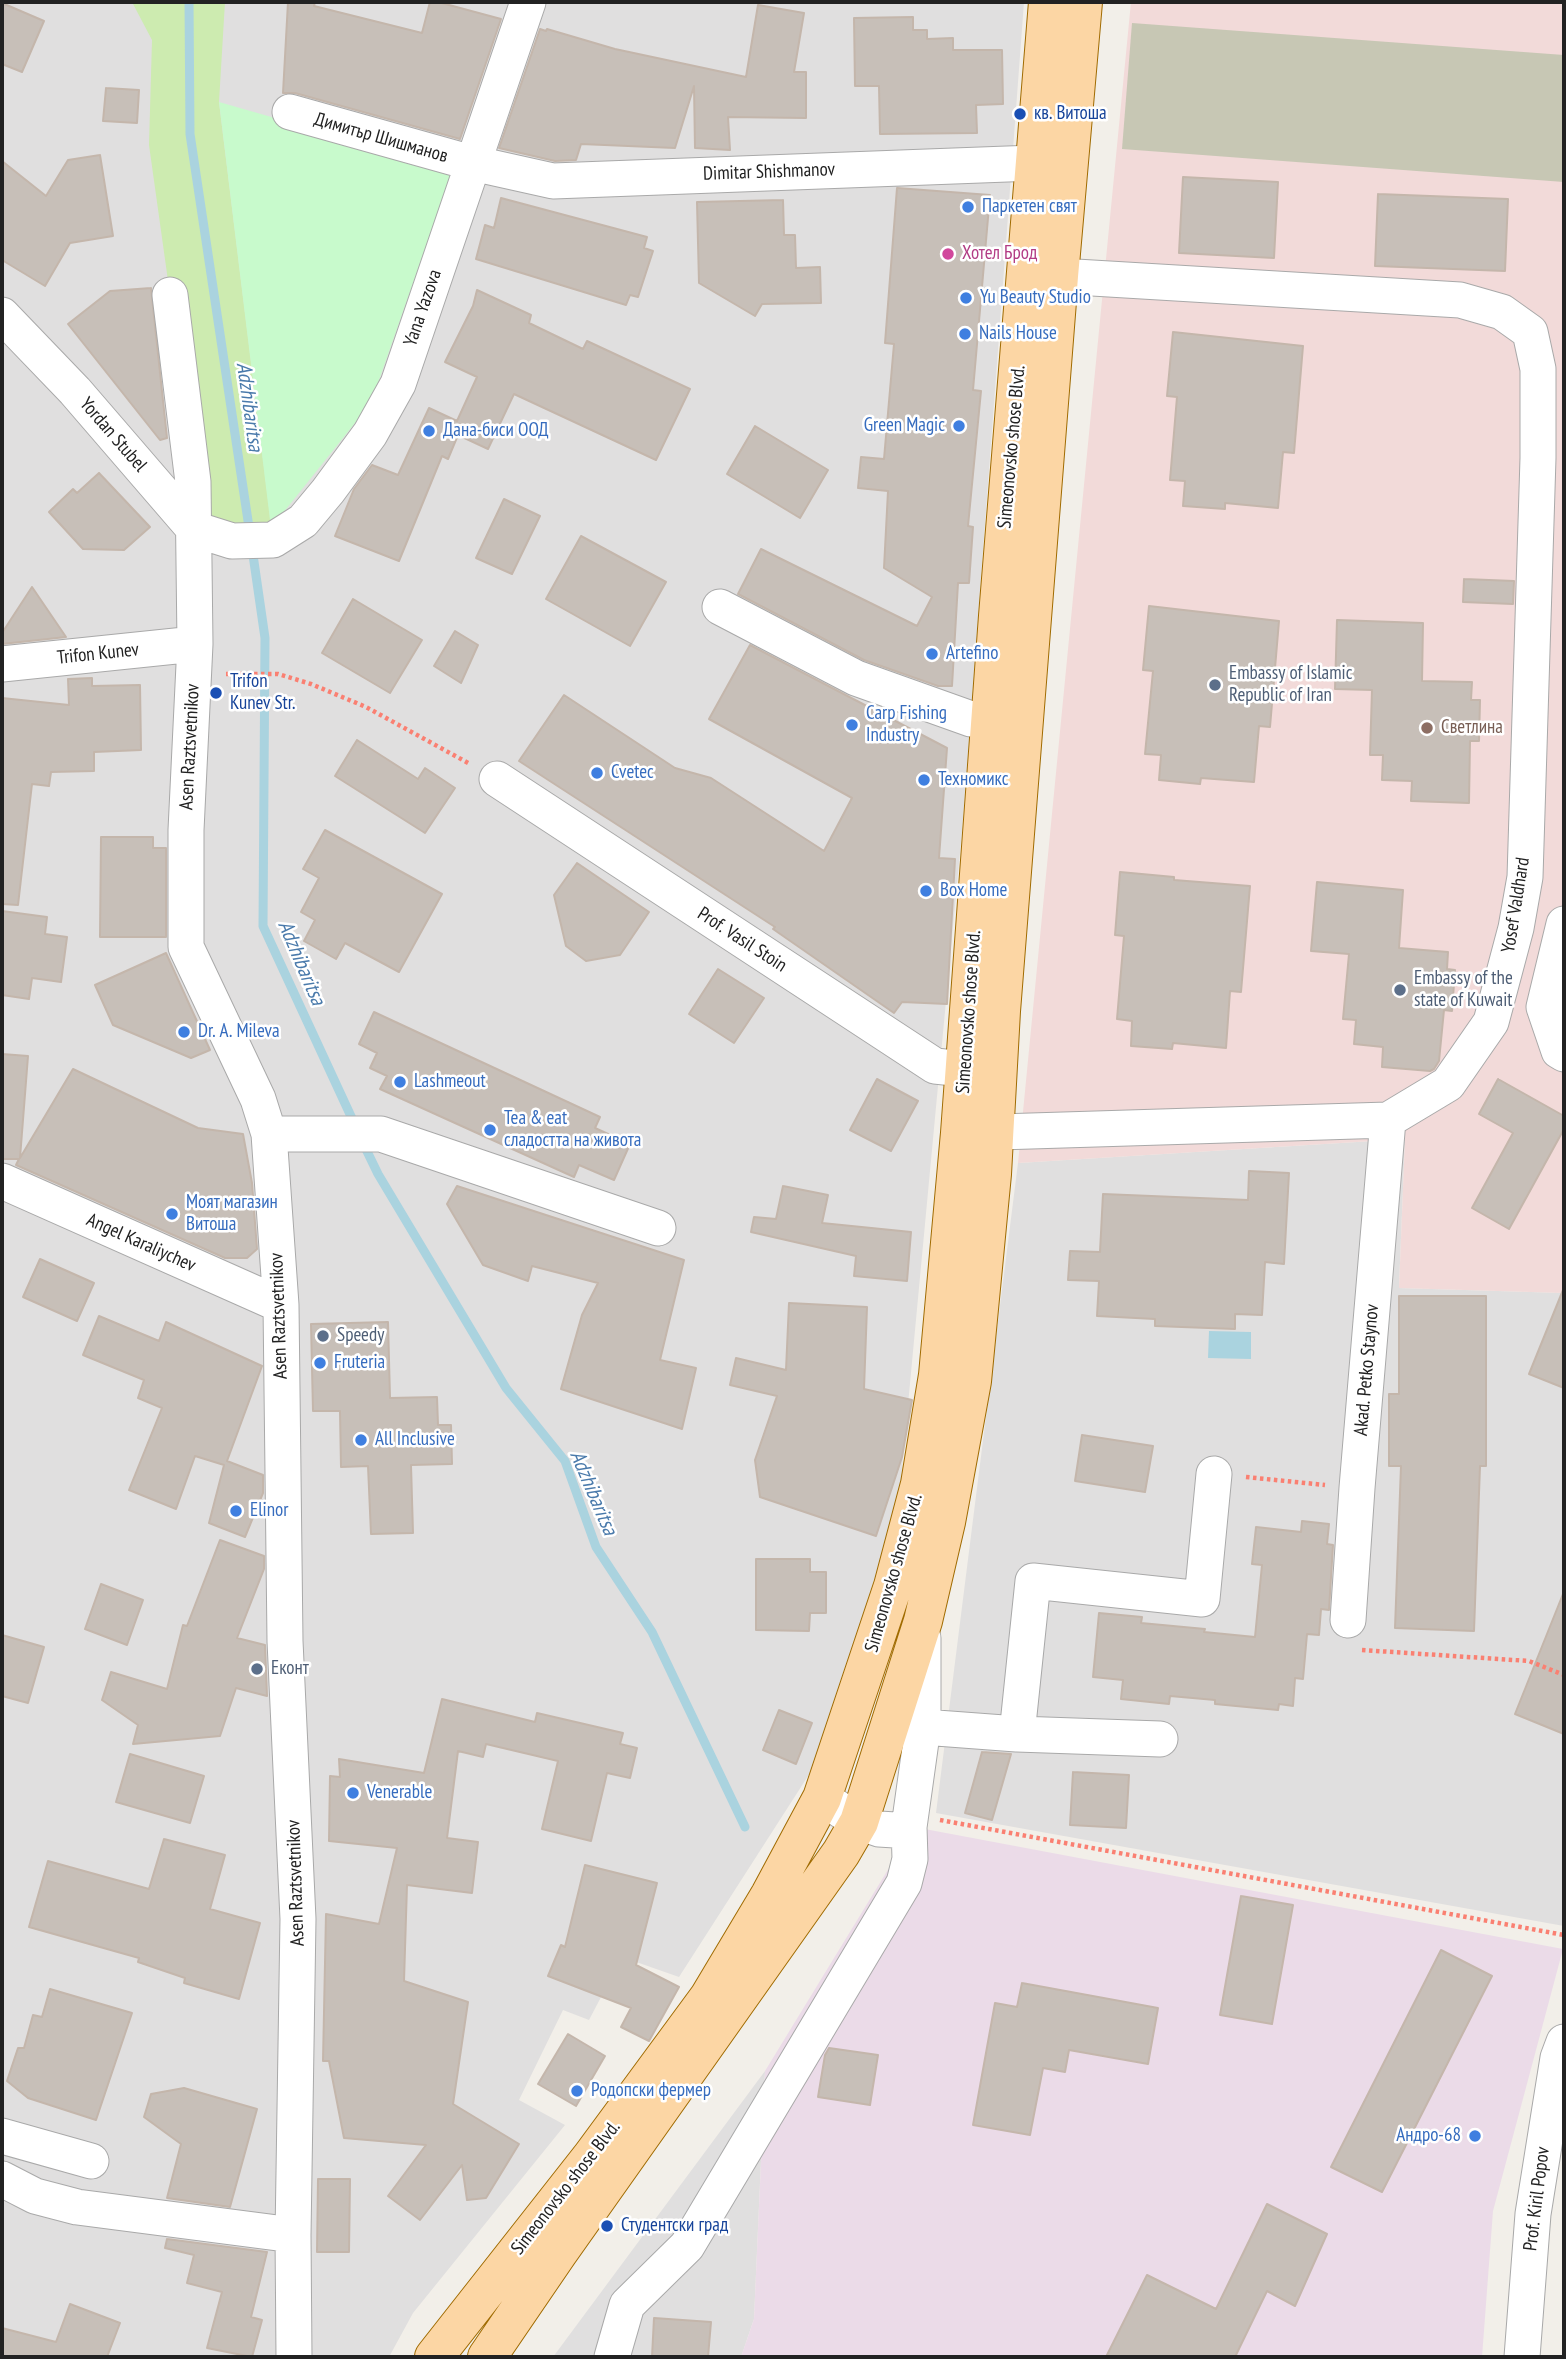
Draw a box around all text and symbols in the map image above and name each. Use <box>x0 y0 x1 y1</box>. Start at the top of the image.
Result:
place label: кв. Витоша <box>1034 103 1107 125</box>
marker: кв. Витоша <box>1012 106 1028 122</box>
street label: Димитър Шишманов <box>312 108 450 168</box>
street label: Dimitar Shishmanov <box>703 158 835 186</box>
place label: Паркетен свят <box>982 196 1077 218</box>
marker: Паркетен свят <box>960 199 976 215</box>
place label: Хотел Брод <box>962 243 1037 265</box>
marker: Хотел Брод <box>940 246 956 262</box>
street label: Yana Yazova <box>399 267 447 349</box>
place label: Yu Beauty Studio <box>980 287 1091 309</box>
marker: Yu Beauty Studio <box>958 290 974 306</box>
place label: Nails House <box>979 323 1057 345</box>
marker: Nails House <box>957 326 973 342</box>
water label: Adzhibaritsa <box>230 361 268 453</box>
street label: Simeonovsko shose Blvd. <box>994 364 1030 530</box>
street label: Yordan Stubel <box>75 393 151 477</box>
place label: Green Magic <box>864 415 945 437</box>
marker: Green Magic <box>951 418 967 434</box>
place label: Дана-биси ООД <box>443 420 549 442</box>
marker: Дана-биси ООД <box>421 423 437 439</box>
street label: Trifon Kunev <box>56 638 140 670</box>
place label: Artefino <box>946 643 998 665</box>
marker: Artefino <box>924 646 940 662</box>
place label: Embassy of Islamic Republic of Iran <box>1229 663 1352 707</box>
place label: Trifon Kunev Str. <box>230 671 295 715</box>
marker: Embassy of Islamic Republic of Iran <box>1207 677 1223 693</box>
street label: Asen Raztsvetnikov <box>175 683 205 811</box>
marker: Trifon Kunev Str. <box>208 685 224 701</box>
place label: Carp Fishing Industry <box>866 703 947 747</box>
marker: Carp Fishing Industry <box>844 717 860 733</box>
place label: Светлина <box>1441 717 1503 739</box>
marker: Светлина <box>1419 720 1435 736</box>
place label: Cvetec <box>611 762 654 784</box>
marker: Cvetec <box>589 765 605 781</box>
place label: Техномикс <box>938 769 1009 791</box>
marker: Техномикс <box>916 772 932 788</box>
street label: Yosef Valdhard <box>1497 856 1535 954</box>
place label: Box Home <box>940 880 1007 902</box>
marker: Box Home <box>918 883 934 899</box>
street label: Prof. Vasil Stoin <box>693 903 791 977</box>
water label: Adzhibaritsa <box>272 917 330 1009</box>
street label: Simeonovsko shose Blvd. <box>952 930 986 1094</box>
place label: Embassy of the state of Kuwait <box>1414 968 1513 1012</box>
marker: Embassy of the state of Kuwait <box>1392 982 1408 998</box>
place label: Dr. A. Mileva <box>198 1021 280 1043</box>
marker: Dr. A. Mileva <box>176 1024 192 1040</box>
place label: Lashmeout <box>414 1071 486 1093</box>
marker: Lashmeout <box>392 1074 408 1090</box>
place label: Tea & eat сладостта на живота <box>504 1108 641 1152</box>
marker: Tea & eat сладостта на живота <box>482 1122 498 1138</box>
place label: Моят магазин Витоша <box>186 1192 278 1236</box>
marker: Моят магазин Витоша <box>164 1206 180 1222</box>
street label: Angel Karaliychev <box>83 1209 199 1277</box>
street label: Asen Raztsvetnikov <box>265 1252 293 1380</box>
street label: Akad. Petko Staynov <box>1350 1303 1384 1437</box>
place label: Speedy <box>337 1325 384 1347</box>
marker: Speedy <box>315 1328 331 1344</box>
place label: Fruteria <box>334 1352 385 1374</box>
marker: Fruteria <box>312 1355 328 1371</box>
place label: All Inclusive <box>375 1429 455 1451</box>
marker: All Inclusive <box>353 1432 369 1448</box>
water label: Adzhibaritsa <box>564 1447 622 1539</box>
street label: Simeonovsko shose Blvd. <box>860 1491 928 1655</box>
place label: Elinor <box>250 1500 288 1522</box>
marker: Elinor <box>228 1503 244 1519</box>
place label: Еконт <box>271 1658 309 1680</box>
marker: Еконт <box>249 1661 265 1677</box>
place label: Venerable <box>367 1782 432 1804</box>
marker: Venerable <box>345 1785 361 1801</box>
street label: Asen Raztsvetnikov <box>282 1819 310 1947</box>
place label: Родопски фермер <box>591 2080 711 2102</box>
marker: Родопски фермер <box>569 2083 585 2099</box>
street label: Simeonovsko shose Blvd. <box>507 2116 625 2260</box>
place label: Андро-68 <box>1396 2125 1461 2147</box>
marker: Андро-68 <box>1467 2128 1483 2144</box>
street label: Prof. Kiril Popov <box>1519 2146 1555 2252</box>
place label: Студентски град <box>621 2215 728 2237</box>
marker: Студентски град <box>599 2218 615 2234</box>

